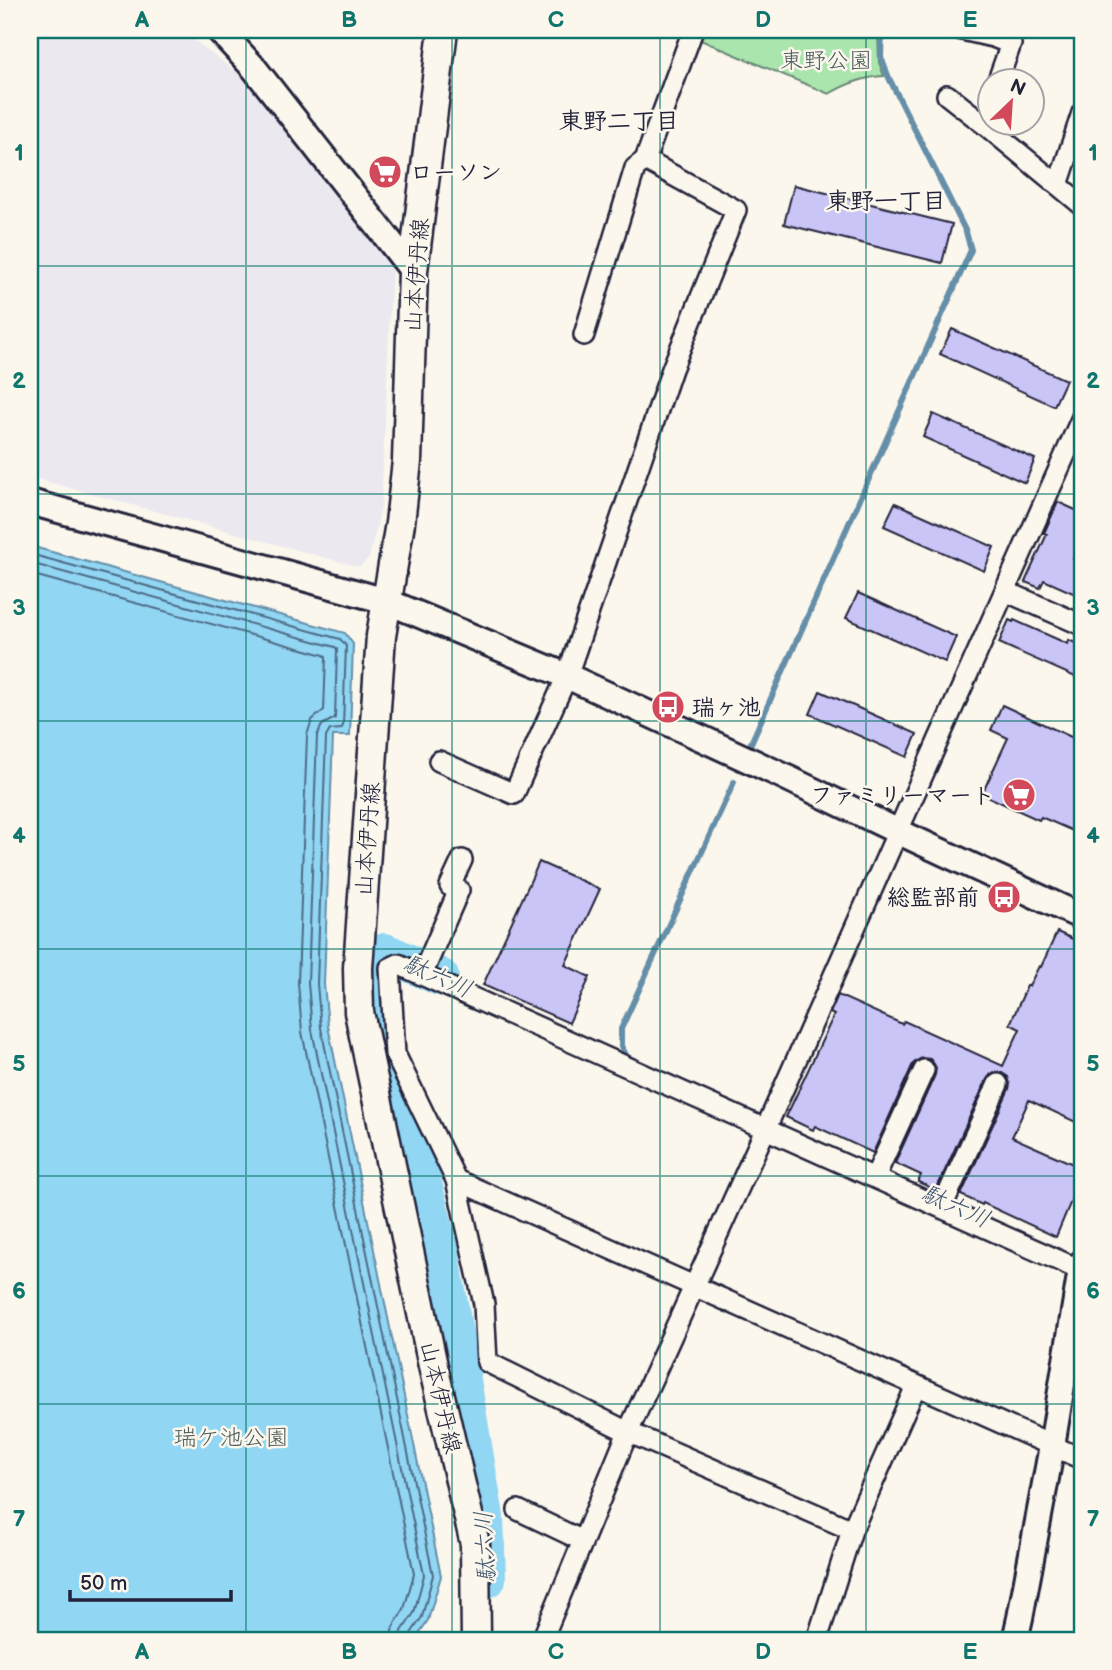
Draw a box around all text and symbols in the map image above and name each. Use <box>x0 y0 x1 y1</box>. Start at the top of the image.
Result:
text: A <box>134 6 150 34</box>
text: B <box>341 6 357 34</box>
text: C <box>548 6 564 34</box>
text: D <box>755 6 771 34</box>
text: E <box>963 6 978 34</box>
park label: 東野公園 <box>780 47 872 75</box>
north arrow <box>976 66 1046 136</box>
text: N <box>1006 75 1029 101</box>
district label: 東野二丁目 <box>559 107 679 136</box>
text: 1 <box>14 139 24 167</box>
text: 1 <box>1088 139 1098 167</box>
supermarket icon: ローソン <box>366 153 404 191</box>
place label: ローソン <box>410 159 502 187</box>
district label: 東野一丁目 <box>826 187 946 216</box>
street label: 山本伊丹線 <box>399 217 435 333</box>
text: 2 <box>12 367 26 395</box>
text: 2 <box>1086 367 1100 395</box>
text: 3 <box>12 594 26 622</box>
text: 3 <box>1086 594 1100 622</box>
bus stop icon: 瑞ヶ池 <box>649 688 687 726</box>
place label: 瑞ヶ池 <box>692 694 761 722</box>
supermarket icon: ファミリーマート <box>1000 776 1038 814</box>
street label: 山本伊丹線 <box>350 781 386 897</box>
place label: ファミリーマート <box>810 782 995 810</box>
text: 4 <box>12 822 26 850</box>
text: 4 <box>1086 822 1100 850</box>
bus stop icon: 総監部前 <box>985 878 1023 916</box>
place label: 総監部前 <box>887 884 979 912</box>
water label: 駄六川 <box>399 949 477 1004</box>
text: 5 <box>12 1050 26 1078</box>
text: 5 <box>1086 1050 1100 1078</box>
water label: 駄六川 <box>917 1179 995 1234</box>
text: 6 <box>12 1277 26 1305</box>
text: 6 <box>1086 1277 1100 1305</box>
street label: 山本伊丹線 <box>413 1338 467 1456</box>
park label: 瑞ケ池公園 <box>174 1424 289 1452</box>
text: 7 <box>13 1505 26 1533</box>
text: 7 <box>1087 1505 1100 1533</box>
water label: 駄六川 <box>469 1510 502 1584</box>
scale bar <box>70 1558 231 1602</box>
text: 50 m <box>80 1571 127 1596</box>
text: A <box>134 1638 150 1666</box>
text: B <box>341 1638 357 1666</box>
text: C <box>548 1638 564 1666</box>
text: D <box>755 1638 771 1666</box>
text: E <box>963 1638 978 1666</box>

